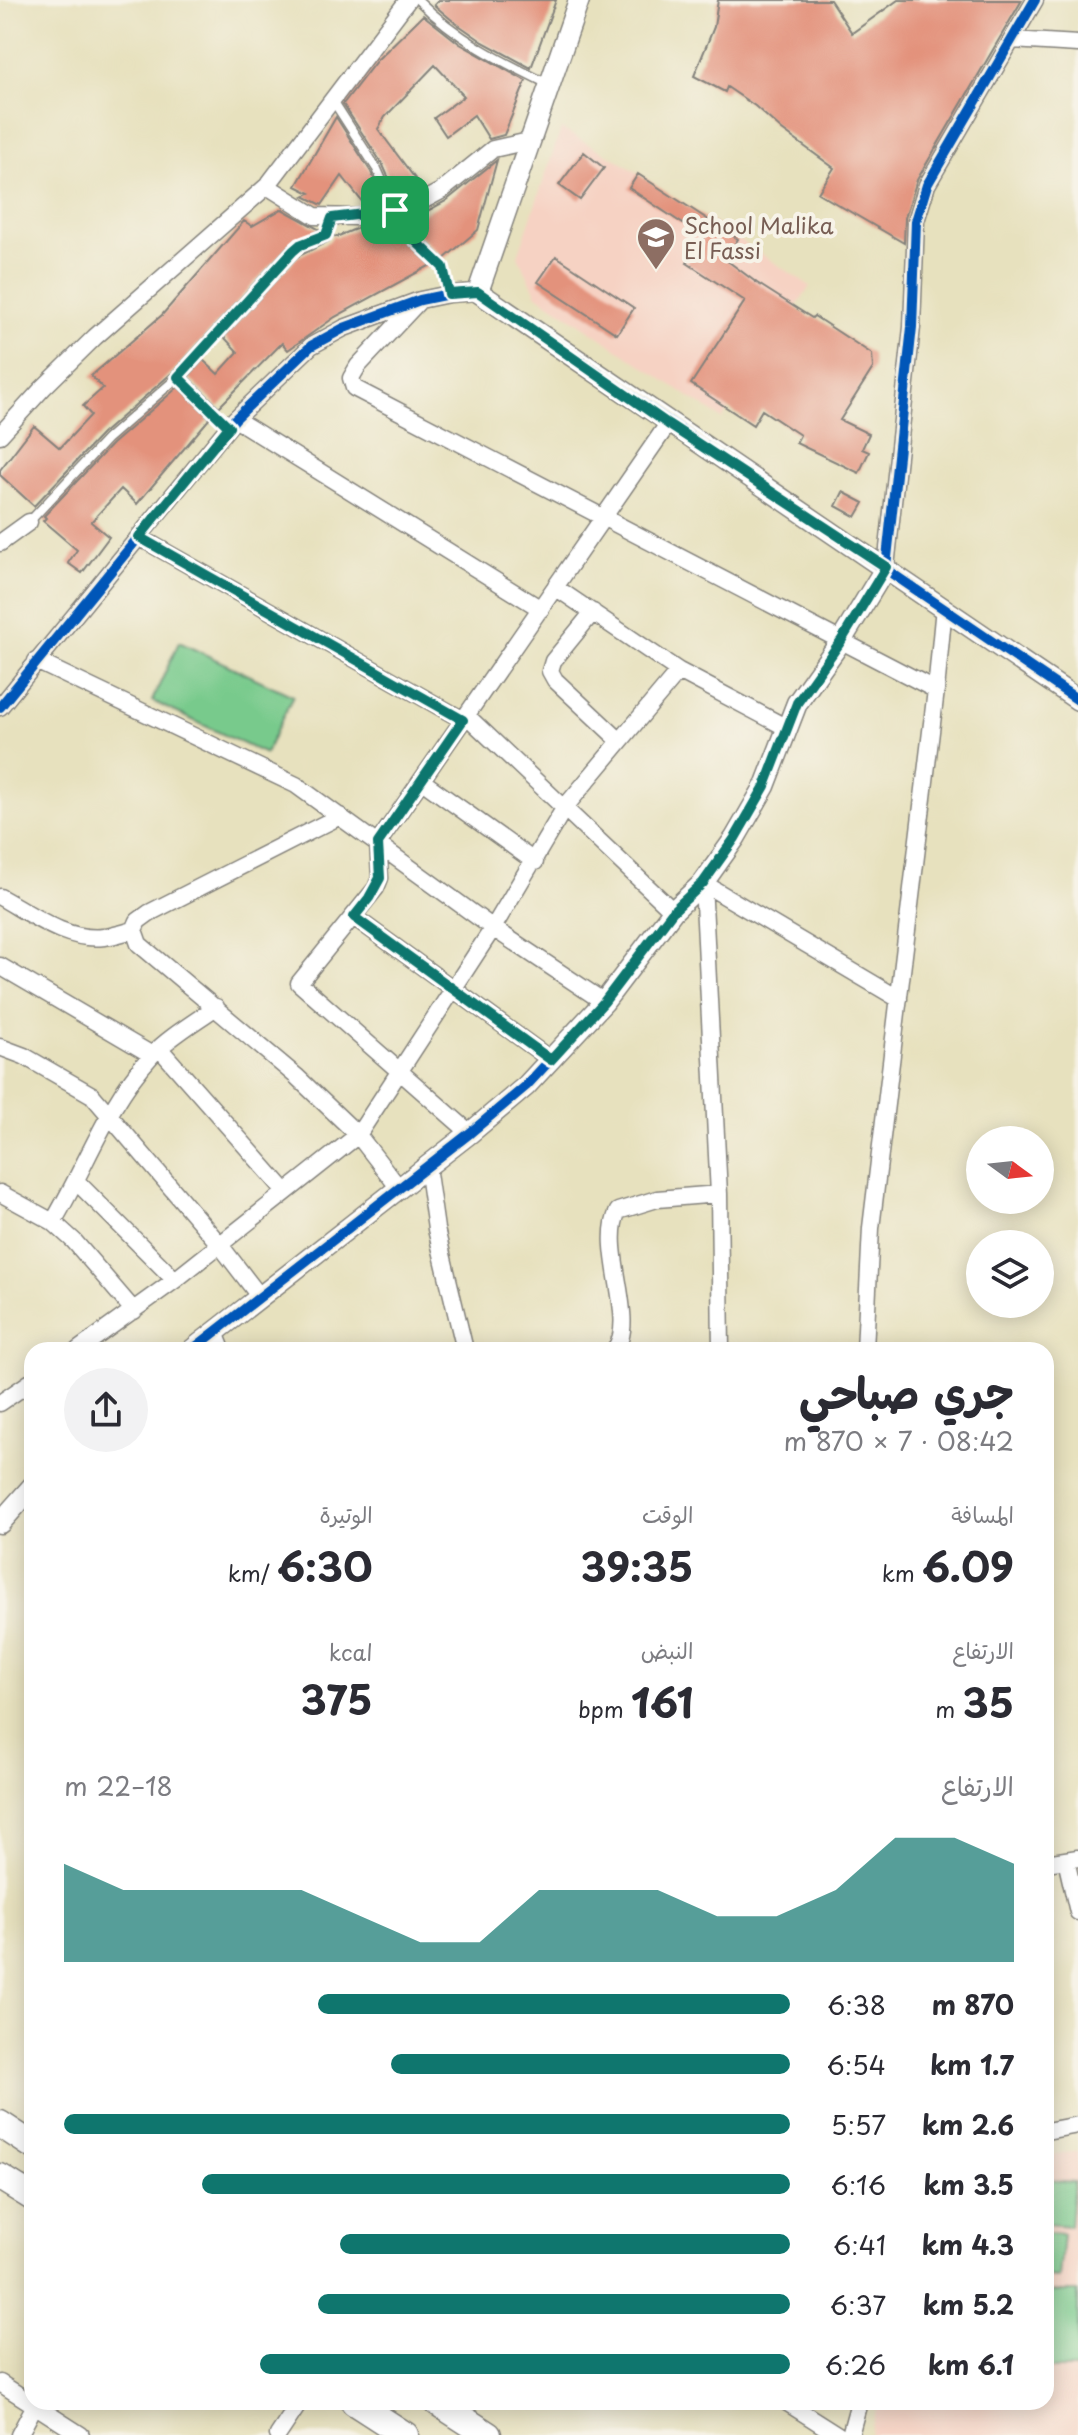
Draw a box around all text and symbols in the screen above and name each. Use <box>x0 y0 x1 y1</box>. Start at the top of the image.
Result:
pin <box>361 176 429 244</box>
icon: arrive <box>373 188 417 232</box>
place label: School Malika El Fassi <box>684 208 834 266</box>
school or university icon: School Malika El Fassi <box>635 216 677 271</box>
north arrow <box>966 1126 1054 1214</box>
map controls <box>966 1126 1054 1318</box>
button: layers <box>966 1230 1054 1318</box>
text: جري صباحي <box>799 1358 1014 1424</box>
button: share <box>64 1368 148 1452</box>
text: 08:42 · 7 × 870 m <box>784 1421 1014 1460</box>
text: الوتيرة <box>320 1497 373 1530</box>
text: الوقت <box>642 1497 693 1530</box>
text: المسافة <box>951 1497 1014 1530</box>
text: 6:30 <box>277 1535 373 1596</box>
text: 39:35 <box>581 1535 693 1596</box>
text: 6.09 <box>922 1535 1014 1596</box>
text: /km <box>228 1556 277 1589</box>
text: km <box>882 1556 922 1589</box>
text: النبض <box>641 1633 693 1666</box>
text: الارتفاع <box>952 1633 1014 1666</box>
text: kcal <box>329 1635 373 1668</box>
text: 375 <box>300 1668 373 1729</box>
text: 161 <box>631 1671 693 1732</box>
text: 35 <box>962 1671 1014 1732</box>
text: bpm <box>578 1692 631 1725</box>
text: m <box>935 1692 962 1725</box>
text: 18–22 m <box>64 1766 173 1805</box>
text: الارتفاع <box>941 1766 1014 1805</box>
text: 6:38 <box>827 1985 886 2024</box>
text: 870 m <box>932 1985 1014 2024</box>
text: 6:54 <box>826 2045 886 2084</box>
text: 1.7 km <box>930 2045 1014 2084</box>
text: 5:57 <box>831 2105 886 2144</box>
text: 2.6 km <box>922 2105 1014 2144</box>
text: 6:16 <box>830 2165 886 2204</box>
text: 3.5 km <box>924 2165 1014 2204</box>
text: 6:41 <box>833 2225 886 2264</box>
text: 4.3 km <box>922 2225 1014 2264</box>
text: 6:37 <box>830 2285 886 2324</box>
text: 5.2 km <box>923 2285 1014 2324</box>
text: 6:26 <box>825 2345 886 2384</box>
text: 6.1 km <box>928 2345 1014 2384</box>

